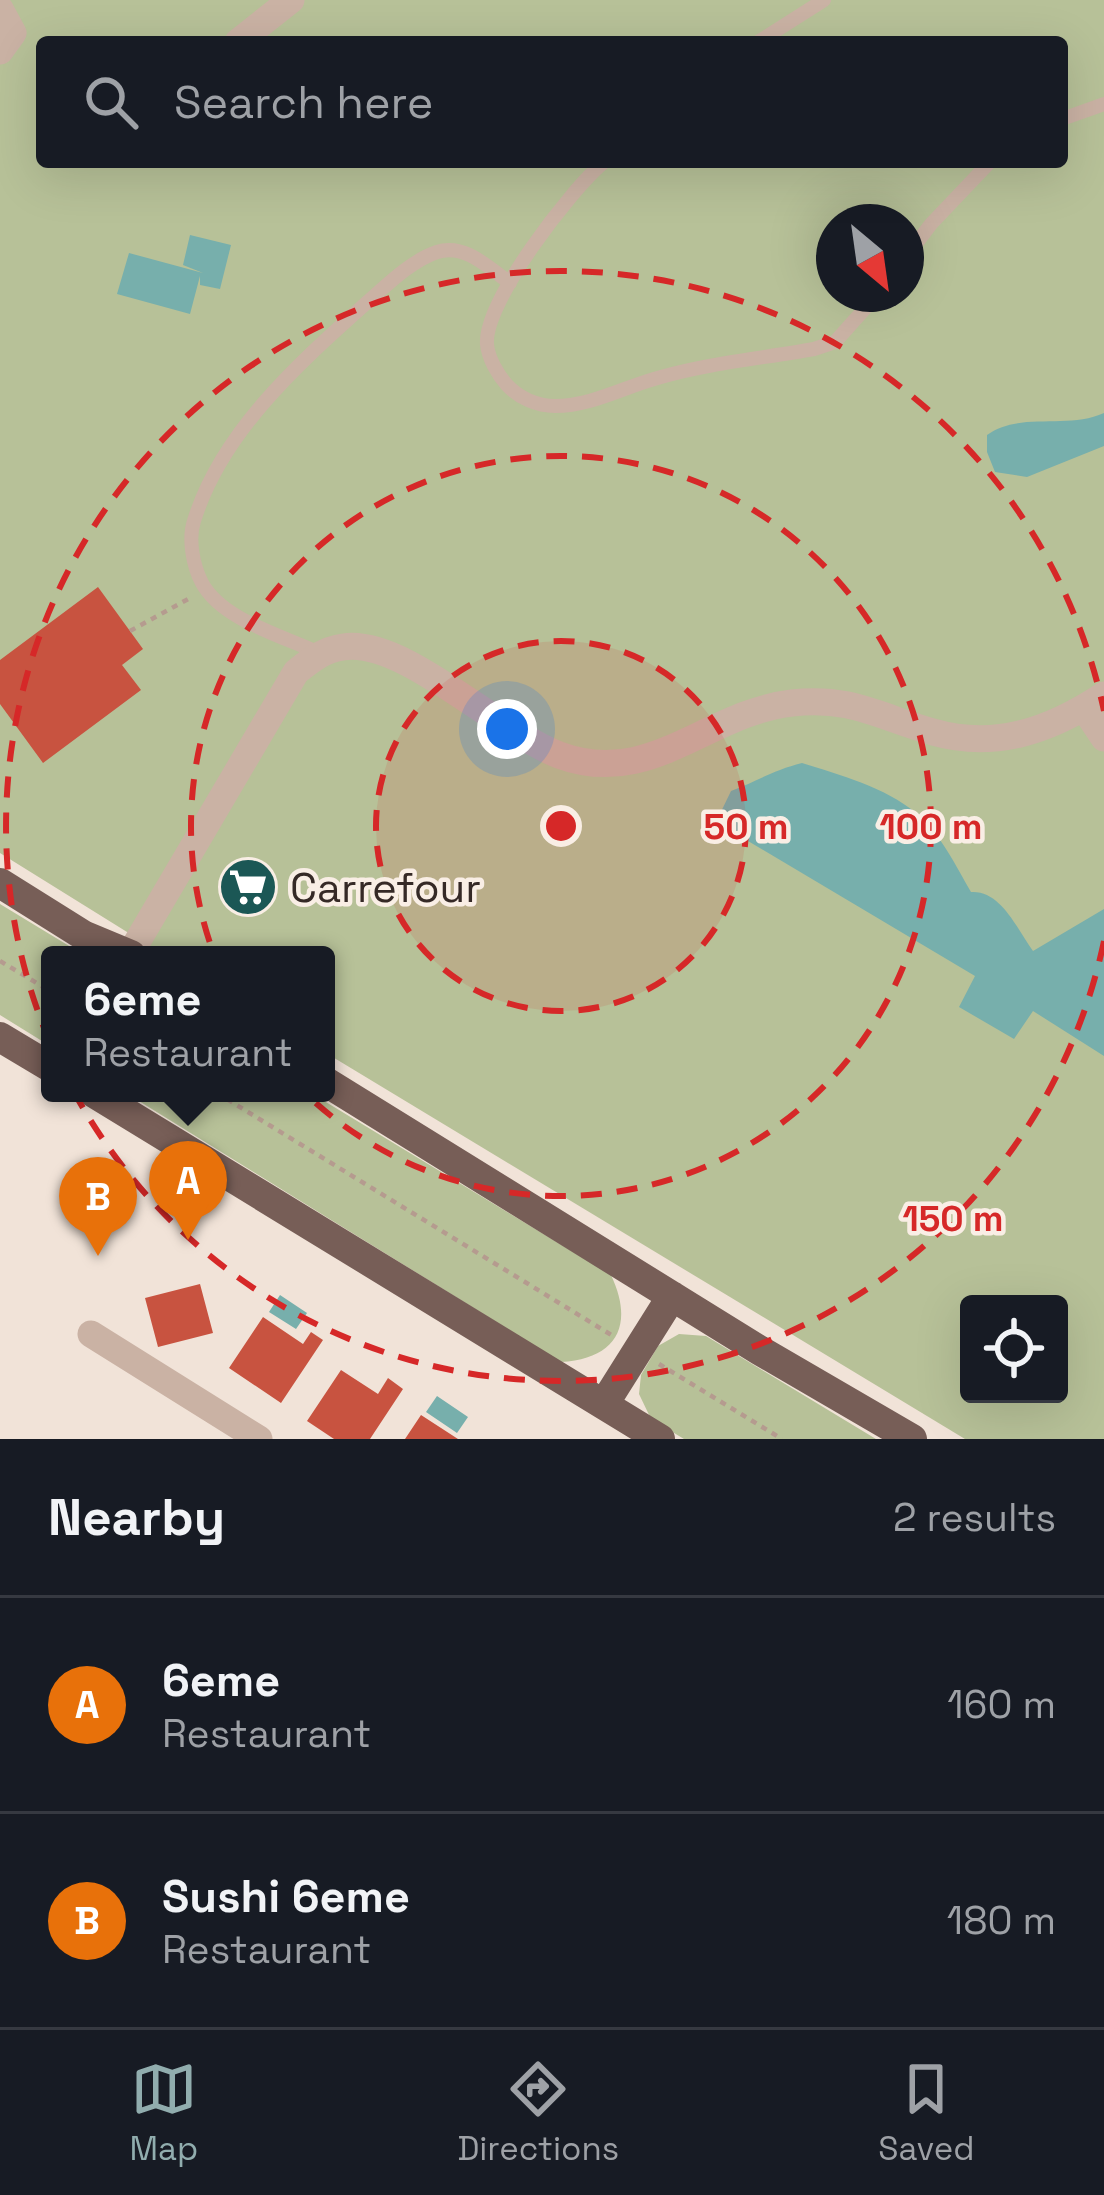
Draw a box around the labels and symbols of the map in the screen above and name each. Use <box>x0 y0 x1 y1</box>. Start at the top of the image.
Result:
north arrow <box>816 204 924 312</box>
your location <box>477 699 537 759</box>
text: 50 m <box>704 804 788 850</box>
text: 100 m <box>880 804 982 850</box>
centre of rings <box>540 805 582 847</box>
supermarket icon: Carrefour <box>217 856 279 918</box>
place label: Carrefour <box>290 861 481 914</box>
pin: A <box>149 1141 227 1240</box>
pin: B <box>59 1157 137 1256</box>
text: 150 m <box>902 1196 1004 1242</box>

